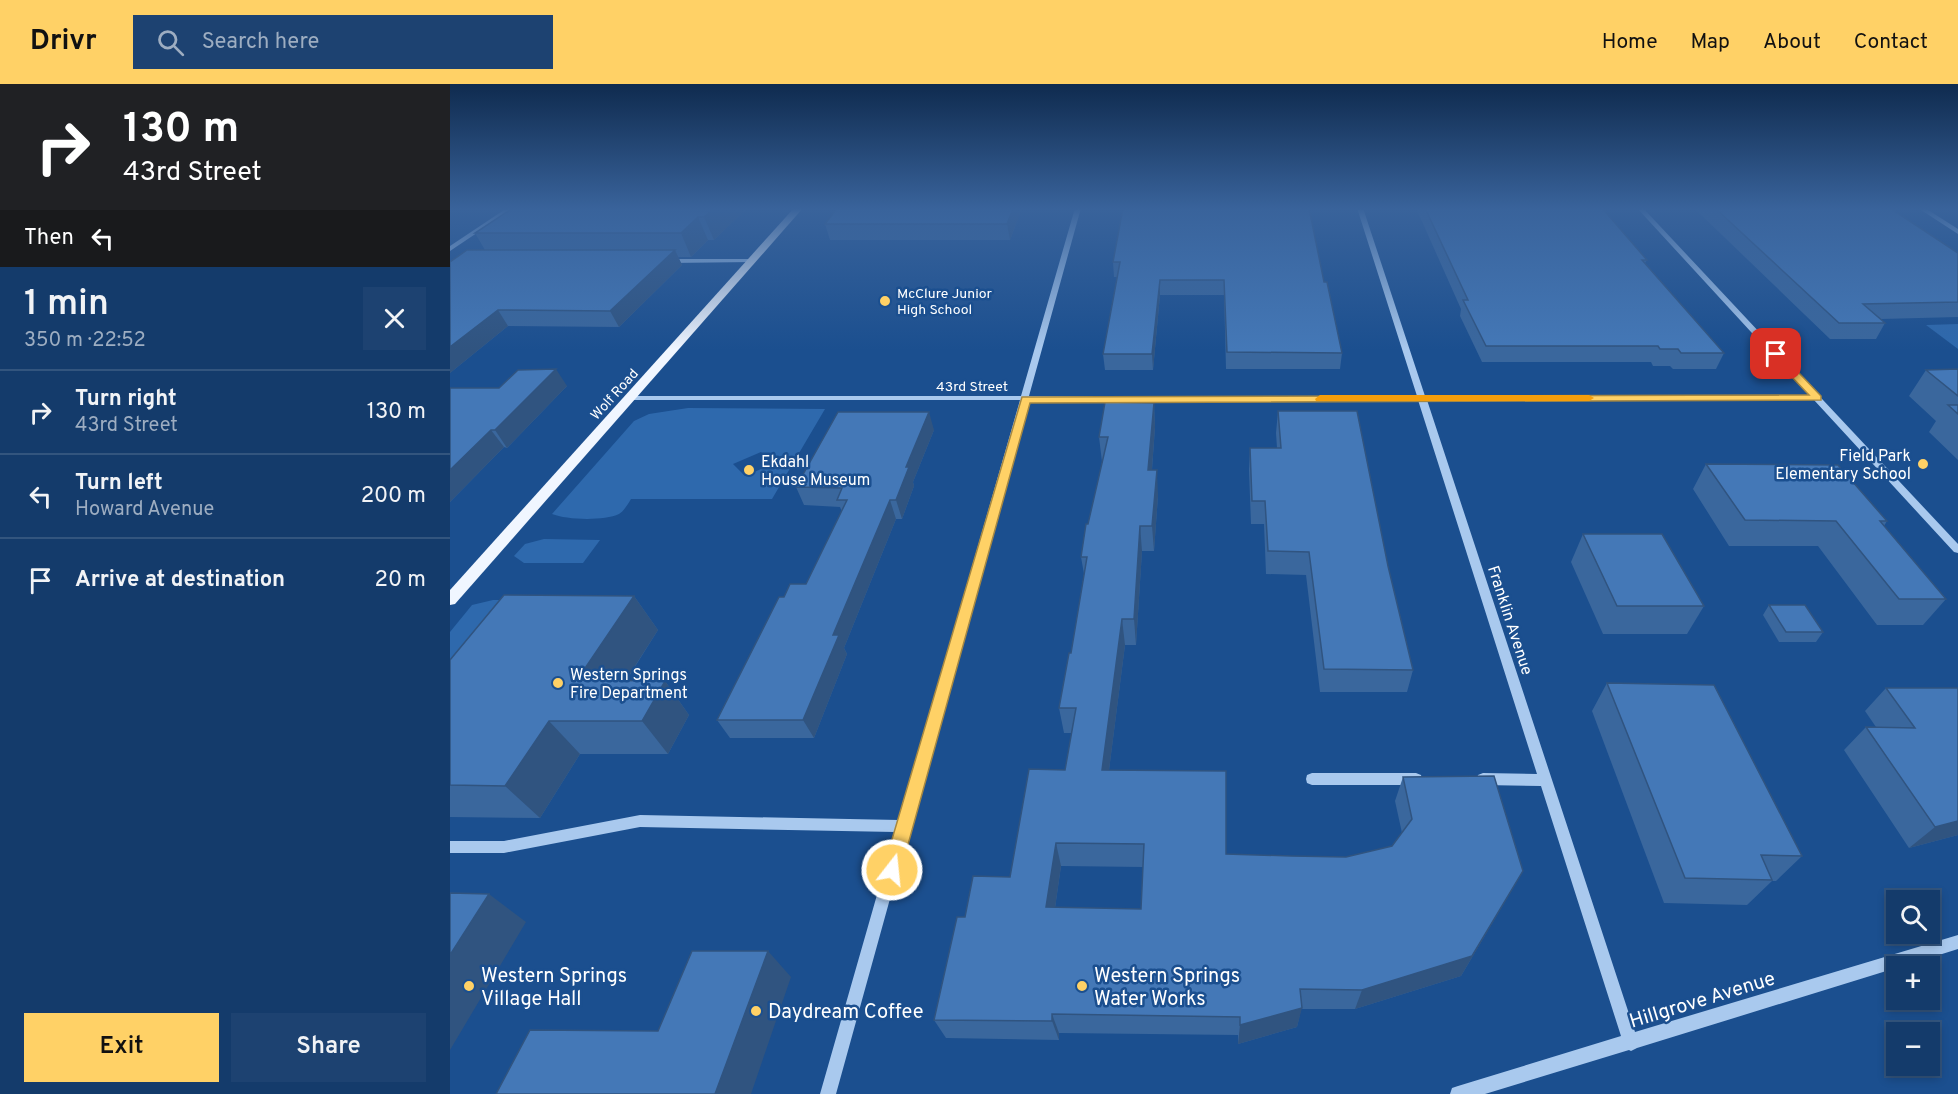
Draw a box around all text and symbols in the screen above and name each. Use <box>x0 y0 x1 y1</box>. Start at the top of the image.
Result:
search box <box>133 15 553 69</box>
text: Drivr <box>30 24 97 60</box>
icon: search <box>154 26 187 59</box>
text: Search here <box>202 29 319 56</box>
text: Home <box>1602 29 1658 56</box>
text: Map <box>1691 29 1730 56</box>
text: About <box>1763 29 1821 56</box>
text: Contact <box>1854 29 1928 56</box>
text: 130 m <box>123 104 239 157</box>
icon: right <box>24 108 102 186</box>
text: 43rd Street <box>123 156 262 190</box>
icon: left <box>86 222 119 255</box>
text: Then <box>24 225 74 252</box>
text: 1 min <box>24 282 109 328</box>
place label: McClure Junior High School <box>897 286 992 319</box>
button: close <box>363 287 426 350</box>
marker: McClure Junior High School <box>878 294 892 308</box>
text: 350 m · 22:52 <box>24 328 146 354</box>
pin <box>1750 328 1801 379</box>
icon: arrive <box>1759 337 1792 370</box>
street label: Wolf Road <box>588 366 643 424</box>
street label: 43rd Street <box>936 379 1008 396</box>
text: Turn right <box>75 386 177 413</box>
icon: right <box>24 396 57 429</box>
text: 130 m <box>367 399 426 426</box>
text: 43rd Street <box>75 413 178 439</box>
place label: Field Park Elementary School <box>1775 447 1911 485</box>
place label: Ekdahl House Museum <box>761 453 870 491</box>
marker: Field Park Elementary School <box>1916 457 1930 471</box>
marker: Ekdahl House Museum <box>742 463 756 477</box>
text: Turn left <box>75 470 163 497</box>
icon: left <box>24 480 57 513</box>
text: 200 m <box>361 483 426 510</box>
text: Howard Avenue <box>75 497 214 523</box>
street label: Franklin Avenue <box>1482 563 1536 678</box>
icon: arrive <box>24 564 57 597</box>
text: Arrive at destination <box>75 567 285 594</box>
text: 20 m <box>375 567 426 594</box>
place label: Western Springs Fire Department <box>570 666 688 704</box>
marker: Western Springs Fire Department <box>551 676 565 690</box>
position arrow <box>860 838 924 902</box>
map controls <box>1886 890 1940 1076</box>
button: search <box>1886 890 1940 944</box>
button: + <box>1886 956 1940 1010</box>
place label: Western Springs Village Hall <box>481 964 627 1013</box>
place label: Western Springs Water Works <box>1094 964 1240 1013</box>
street label: Hillgrove Avenue <box>1627 966 1779 1035</box>
marker: Western Springs Village Hall <box>462 979 476 993</box>
marker: Western Springs Water Works <box>1075 979 1089 993</box>
place label: Daydream Coffee <box>768 1000 923 1026</box>
marker: Daydream Coffee <box>749 1004 763 1018</box>
button: Exit <box>24 1013 219 1082</box>
button: Share <box>231 1013 426 1082</box>
button: − <box>1886 1022 1940 1076</box>

